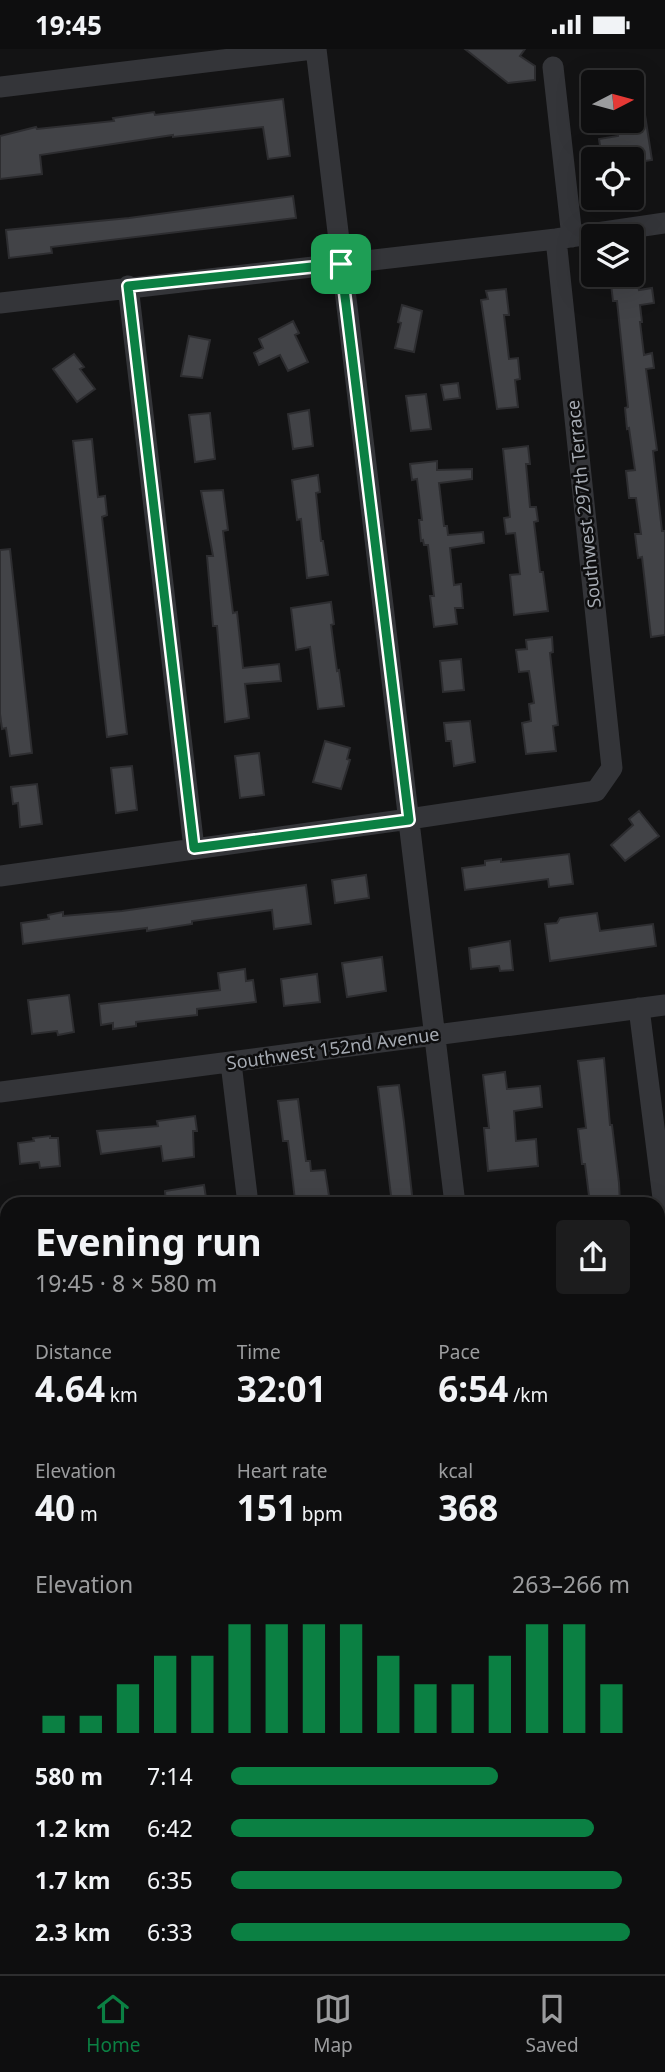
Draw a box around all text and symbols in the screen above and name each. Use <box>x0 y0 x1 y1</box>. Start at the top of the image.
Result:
text: 19:45 <box>35 7 102 43</box>
north arrow <box>581 70 644 133</box>
map controls <box>581 70 644 287</box>
button: locate <box>581 147 644 210</box>
button: layers <box>581 224 644 287</box>
pin <box>311 234 371 294</box>
icon: arrive <box>322 245 360 283</box>
street label: Southwest 297th Terrace <box>560 399 606 609</box>
street label: Southwest 152nd Avenue <box>225 1021 441 1075</box>
text: Evening run <box>35 1215 262 1267</box>
button: share <box>556 1220 630 1294</box>
text: 19:45 · 8 × 580 m <box>35 1267 217 1299</box>
text: Distance <box>35 1339 112 1365</box>
text: Time <box>237 1339 281 1365</box>
text: Pace <box>438 1339 480 1365</box>
text: 4.64 <box>35 1365 105 1412</box>
text: 32:01 <box>237 1365 327 1412</box>
text: 6:54 <box>438 1365 508 1412</box>
text: km <box>105 1382 138 1408</box>
text: /km <box>508 1382 548 1408</box>
text: Elevation <box>35 1458 116 1484</box>
text: Heart rate <box>237 1458 327 1484</box>
text: kcal <box>438 1458 473 1484</box>
text: 40 <box>35 1484 75 1531</box>
text: 151 <box>237 1484 297 1531</box>
text: 368 <box>438 1484 498 1531</box>
text: m <box>75 1501 98 1527</box>
text: bpm <box>297 1501 343 1527</box>
text: Elevation <box>35 1568 133 1600</box>
text: 263–266 m <box>512 1568 630 1600</box>
text: 580 m <box>35 1760 103 1792</box>
text: 7:14 <box>147 1760 193 1792</box>
text: 1.2 km <box>35 1812 110 1844</box>
text: 6:42 <box>147 1812 193 1844</box>
text: 1.7 km <box>35 1864 110 1896</box>
text: 6:35 <box>147 1864 193 1896</box>
text: 2.3 km <box>35 1916 110 1948</box>
text: 6:33 <box>147 1916 193 1948</box>
tab: Home <box>86 1990 140 2058</box>
tab: Map <box>313 1990 353 2058</box>
tab: Saved <box>525 1990 579 2058</box>

